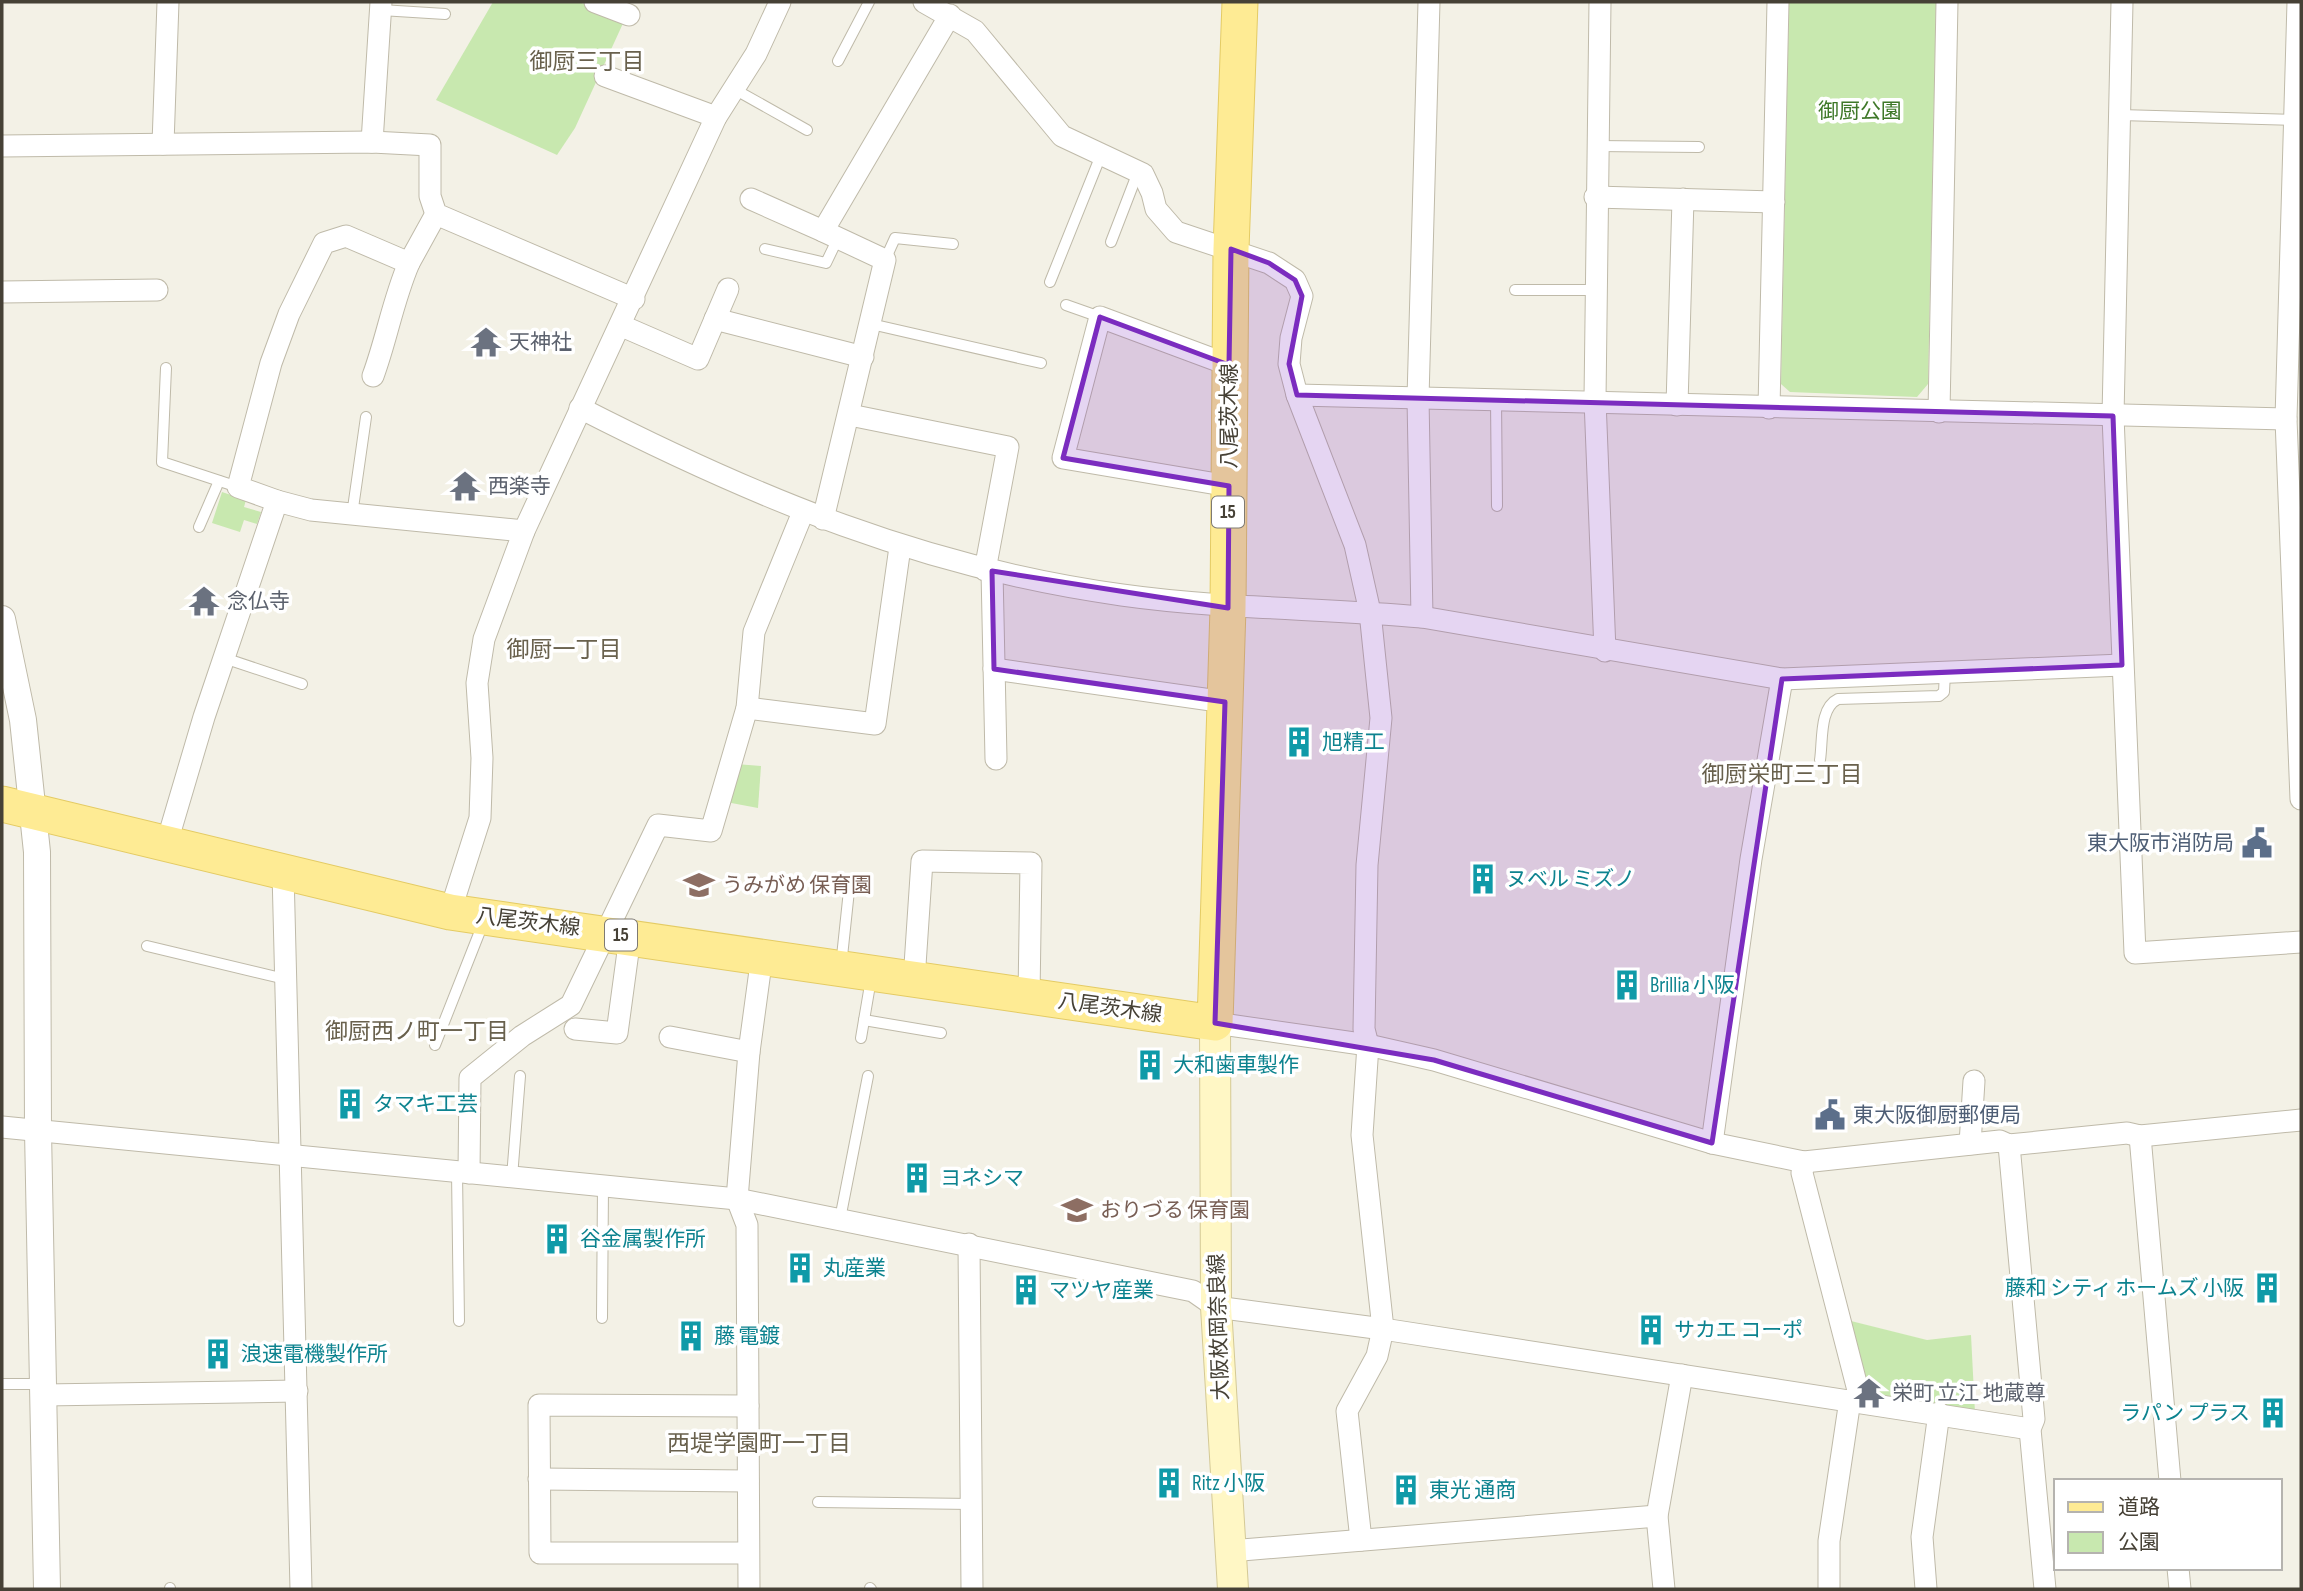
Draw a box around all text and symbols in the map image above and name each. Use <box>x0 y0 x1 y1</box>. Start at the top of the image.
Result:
district label: 御厨三丁目 <box>530 48 645 76</box>
park label: 御厨公園 <box>1818 99 1902 124</box>
temple icon: 天神社 <box>469 325 503 359</box>
place label: 天神社 <box>509 330 572 355</box>
street label: 八尾茨木線 <box>1217 364 1242 469</box>
temple icon: 西楽寺 <box>448 469 482 503</box>
place label: 西楽寺 <box>488 474 551 499</box>
road number: 15 <box>1212 496 1244 527</box>
temple icon: 念仏寺 <box>187 584 221 618</box>
place label: 念仏寺 <box>227 589 290 614</box>
district label: 御厨一丁目 <box>507 636 622 664</box>
building icon: 旭精工 <box>1282 725 1316 759</box>
place label: 旭精工 <box>1322 730 1385 755</box>
district label: 御厨栄町三丁目 <box>1702 761 1863 789</box>
public building icon: 東大阪市消防局 <box>2240 826 2274 860</box>
place label: 東大阪市消防局 <box>2087 831 2234 856</box>
building icon: ヌベル ミズノ <box>1466 862 1500 896</box>
place label: ヌベル ミズノ <box>1506 867 1635 892</box>
school or university icon: うみがめ 保育園 <box>682 868 716 902</box>
place label: うみがめ 保育園 <box>722 873 872 898</box>
street label: 八尾茨木線 <box>474 903 582 941</box>
road number: 15 <box>605 920 637 951</box>
building icon: Brillia 小阪 <box>1610 968 1644 1002</box>
place label: Brillia 小阪 <box>1650 973 1735 998</box>
street label: 八尾茨木線 <box>1056 988 1164 1028</box>
district label: 御厨西ノ町一丁目 <box>325 1018 509 1046</box>
building icon: 大和歯車製作 <box>1133 1048 1167 1082</box>
place label: 大和歯車製作 <box>1173 1053 1299 1078</box>
building icon: タマキ工芸 <box>333 1087 367 1121</box>
place label: タマキ工芸 <box>373 1092 478 1117</box>
public building icon: 東大阪御厨郵便局 <box>1813 1098 1847 1132</box>
place label: 東大阪御厨郵便局 <box>1853 1103 2021 1128</box>
building icon: ヨネシマ <box>900 1161 934 1195</box>
place label: ヨネシマ <box>940 1166 1024 1191</box>
school or university icon: おりづる 保育園 <box>1060 1193 1094 1227</box>
place label: おりづる 保育園 <box>1100 1198 1250 1223</box>
building icon: 谷金属製作所 <box>540 1222 574 1256</box>
place label: 谷金属製作所 <box>580 1227 706 1252</box>
building icon: 丸産業 <box>783 1251 817 1285</box>
street label: 大阪枚岡奈良線 <box>1204 1253 1234 1401</box>
place label: 丸産業 <box>823 1256 886 1281</box>
building icon: 藤和 シティ ホームズ 小阪 <box>2250 1271 2284 1305</box>
building icon: マツヤ産業 <box>1009 1273 1043 1307</box>
place label: 藤和 シティ ホームズ 小阪 <box>2005 1276 2244 1301</box>
place label: マツヤ産業 <box>1049 1278 1154 1303</box>
building icon: サカエ コーポ <box>1634 1313 1668 1347</box>
place label: サカエ コーポ <box>1674 1318 1803 1343</box>
building icon: 藤 電鍍 <box>674 1319 708 1353</box>
place label: 藤 電鍍 <box>714 1324 780 1349</box>
building icon: 浪速電機製作所 <box>201 1337 235 1371</box>
place label: 浪速電機製作所 <box>241 1342 388 1367</box>
temple icon: 栄町 立江 地蔵尊 <box>1852 1376 1886 1410</box>
place label: 栄町 立江 地蔵尊 <box>1892 1381 2046 1406</box>
building icon: ラパン プラス <box>2256 1396 2290 1430</box>
place label: ラパン プラス <box>2120 1401 2250 1426</box>
district label: 西堤学園町一丁目 <box>667 1430 851 1458</box>
building icon: Ritz 小阪 <box>1152 1466 1186 1500</box>
place label: Ritz 小阪 <box>1192 1471 1265 1496</box>
building icon: 東光 通商 <box>1389 1473 1423 1507</box>
place label: 東光 通商 <box>1429 1478 1516 1503</box>
legend <box>2054 1479 2282 1570</box>
text: 道路 <box>2118 1495 2160 1520</box>
text: 公園 <box>2118 1530 2160 1555</box>

